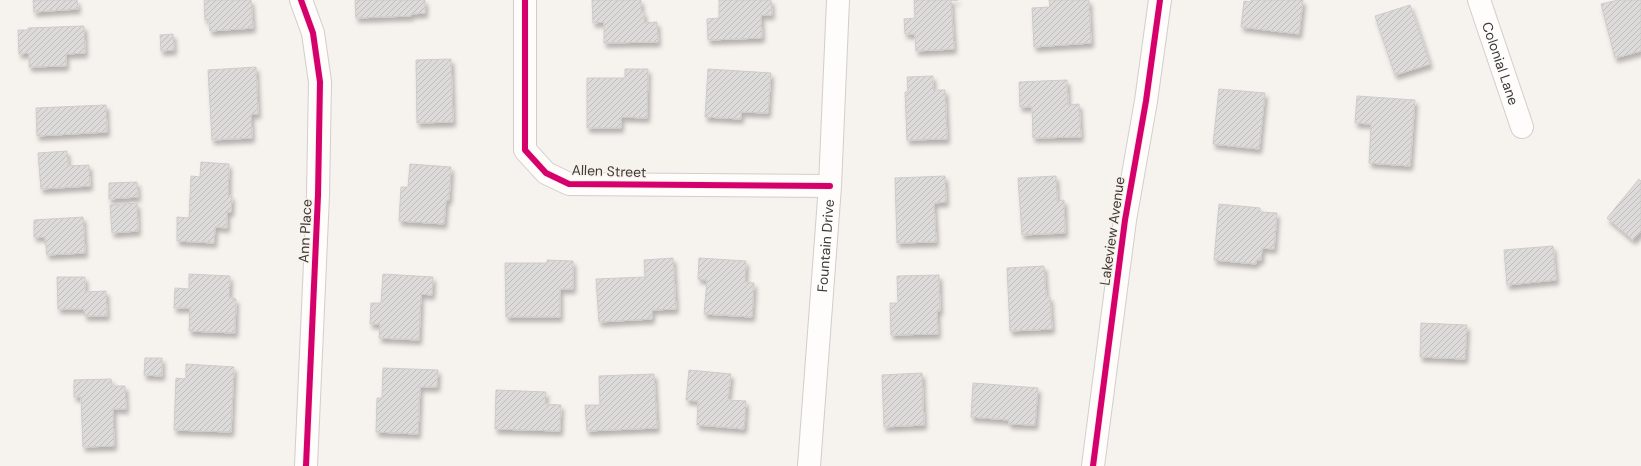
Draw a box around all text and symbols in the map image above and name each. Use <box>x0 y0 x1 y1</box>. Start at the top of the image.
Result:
street label: Colonial Lane <box>1478 20 1523 107</box>
street label: Allen Street <box>571 161 647 181</box>
street label: Lakeview Avenue <box>1095 175 1129 287</box>
street label: Fountain Drive <box>813 198 838 293</box>
street label: Ann Place <box>294 199 316 263</box>

